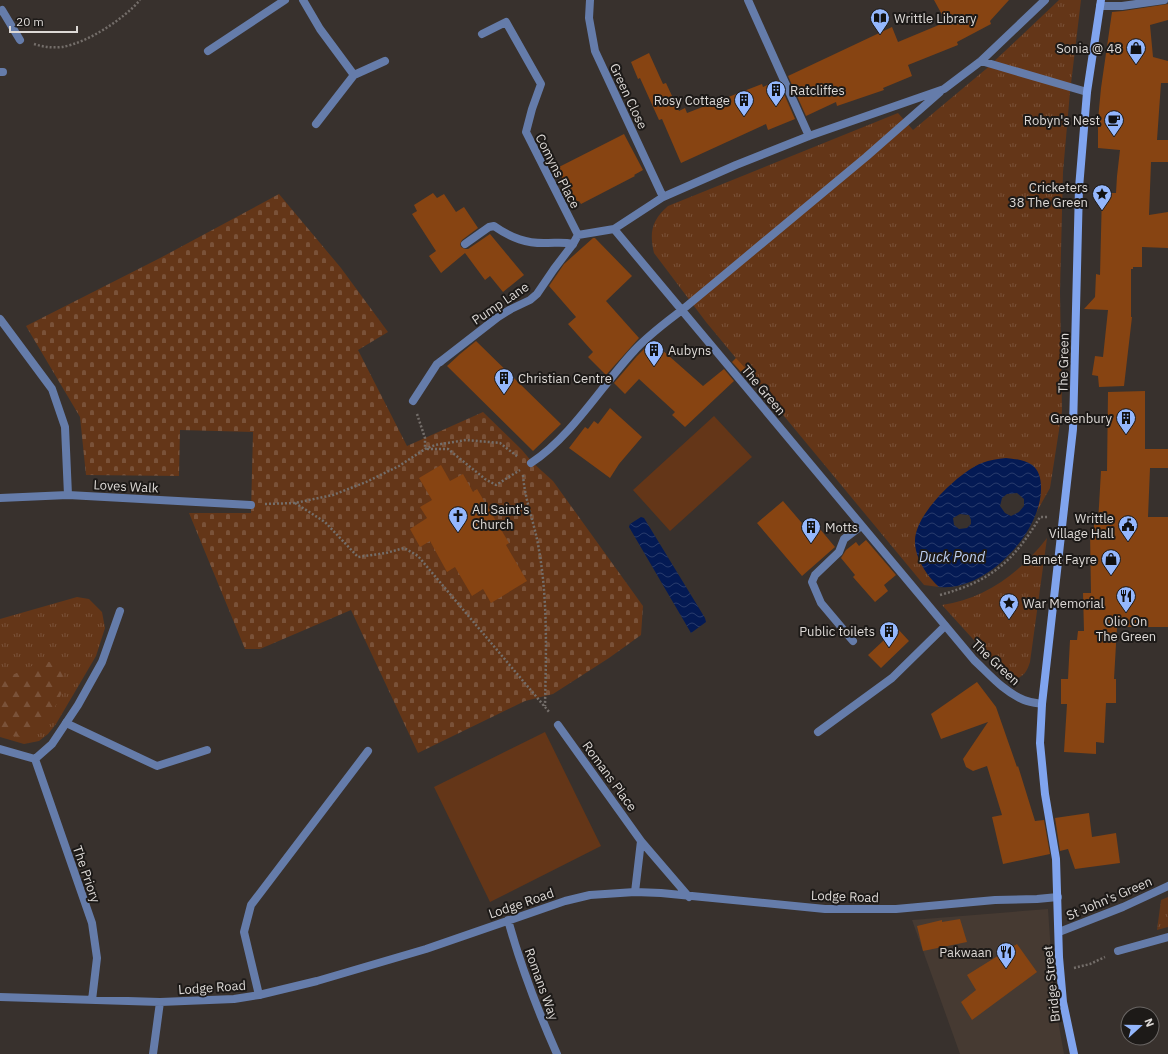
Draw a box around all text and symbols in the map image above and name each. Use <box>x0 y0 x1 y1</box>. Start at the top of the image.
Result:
library icon: Writtle Library <box>869 7 891 35</box>
scale bar <box>10 8 77 34</box>
place label: Writtle Library <box>894 10 977 27</box>
text: 20 m <box>16 14 44 29</box>
shop icon: Sonia @ 48 <box>1125 37 1147 65</box>
place label: Sonia @ 48 <box>1056 40 1122 57</box>
street label: Green Close <box>606 61 651 132</box>
building icon: Ratcliffes <box>765 79 787 107</box>
place label: Ratcliffes <box>790 82 845 99</box>
building icon: Rosy Cottage <box>733 89 755 117</box>
place label: Rosy Cottage <box>654 92 730 109</box>
cafe icon: Robyn's Nest <box>1103 109 1125 137</box>
place label: Robyn's Nest <box>1024 112 1100 129</box>
street label: Comyns Place <box>531 131 584 212</box>
place label: Cricketers 38 The Green <box>1009 179 1088 211</box>
place icon: Cricketers 38 The Green <box>1091 183 1113 211</box>
street label: Pump Lane <box>469 278 532 329</box>
street label: The Green <box>1054 333 1073 393</box>
building icon: Aubyns <box>643 339 665 367</box>
place label: Aubyns <box>668 342 711 359</box>
street label: The Green <box>738 362 790 419</box>
building icon: Christian Centre <box>493 367 515 395</box>
place label: Christian Centre <box>518 370 612 387</box>
building icon: Greenbury <box>1115 407 1137 435</box>
place label: Greenbury <box>1050 410 1113 427</box>
street label: Loves Walk <box>93 476 159 497</box>
place label: All Saint's Church <box>472 501 530 533</box>
church icon: All Saint's Church <box>447 505 469 533</box>
place label: Writtle Village Hall <box>1049 510 1114 542</box>
public building icon: Writtle Village Hall <box>1117 514 1139 542</box>
building icon: Motts <box>800 516 822 544</box>
place label: Motts <box>825 519 858 536</box>
water label: Duck Pond <box>919 548 986 566</box>
shop icon: Barnet Fayre <box>1100 548 1122 576</box>
place label: Barnet Fayre <box>1023 551 1097 568</box>
restaurant icon: Olio On The Green <box>1115 585 1137 613</box>
place icon: War Memorial <box>998 592 1020 620</box>
place label: War Memorial <box>1023 595 1105 612</box>
place label: Olio On The Green <box>1096 613 1156 645</box>
building icon: Public toilets <box>878 620 900 648</box>
place label: Public toilets <box>799 623 875 640</box>
street label: The Green <box>968 636 1024 689</box>
street label: Romans Place <box>578 738 641 815</box>
street label: The Priory <box>69 843 104 906</box>
street label: St John's Green <box>1064 873 1155 924</box>
street label: Lodge Road <box>486 884 556 923</box>
street label: Lodge Road <box>811 887 879 906</box>
restaurant icon: Pakwaan <box>995 941 1017 969</box>
place label: Pakwaan <box>939 944 992 961</box>
street label: Bridge Street <box>1039 945 1064 1023</box>
street label: Romans Way <box>521 946 563 1023</box>
street label: Lodge Road <box>177 977 247 998</box>
north arrow <box>1120 1006 1160 1046</box>
text: N <box>1141 1016 1157 1029</box>

